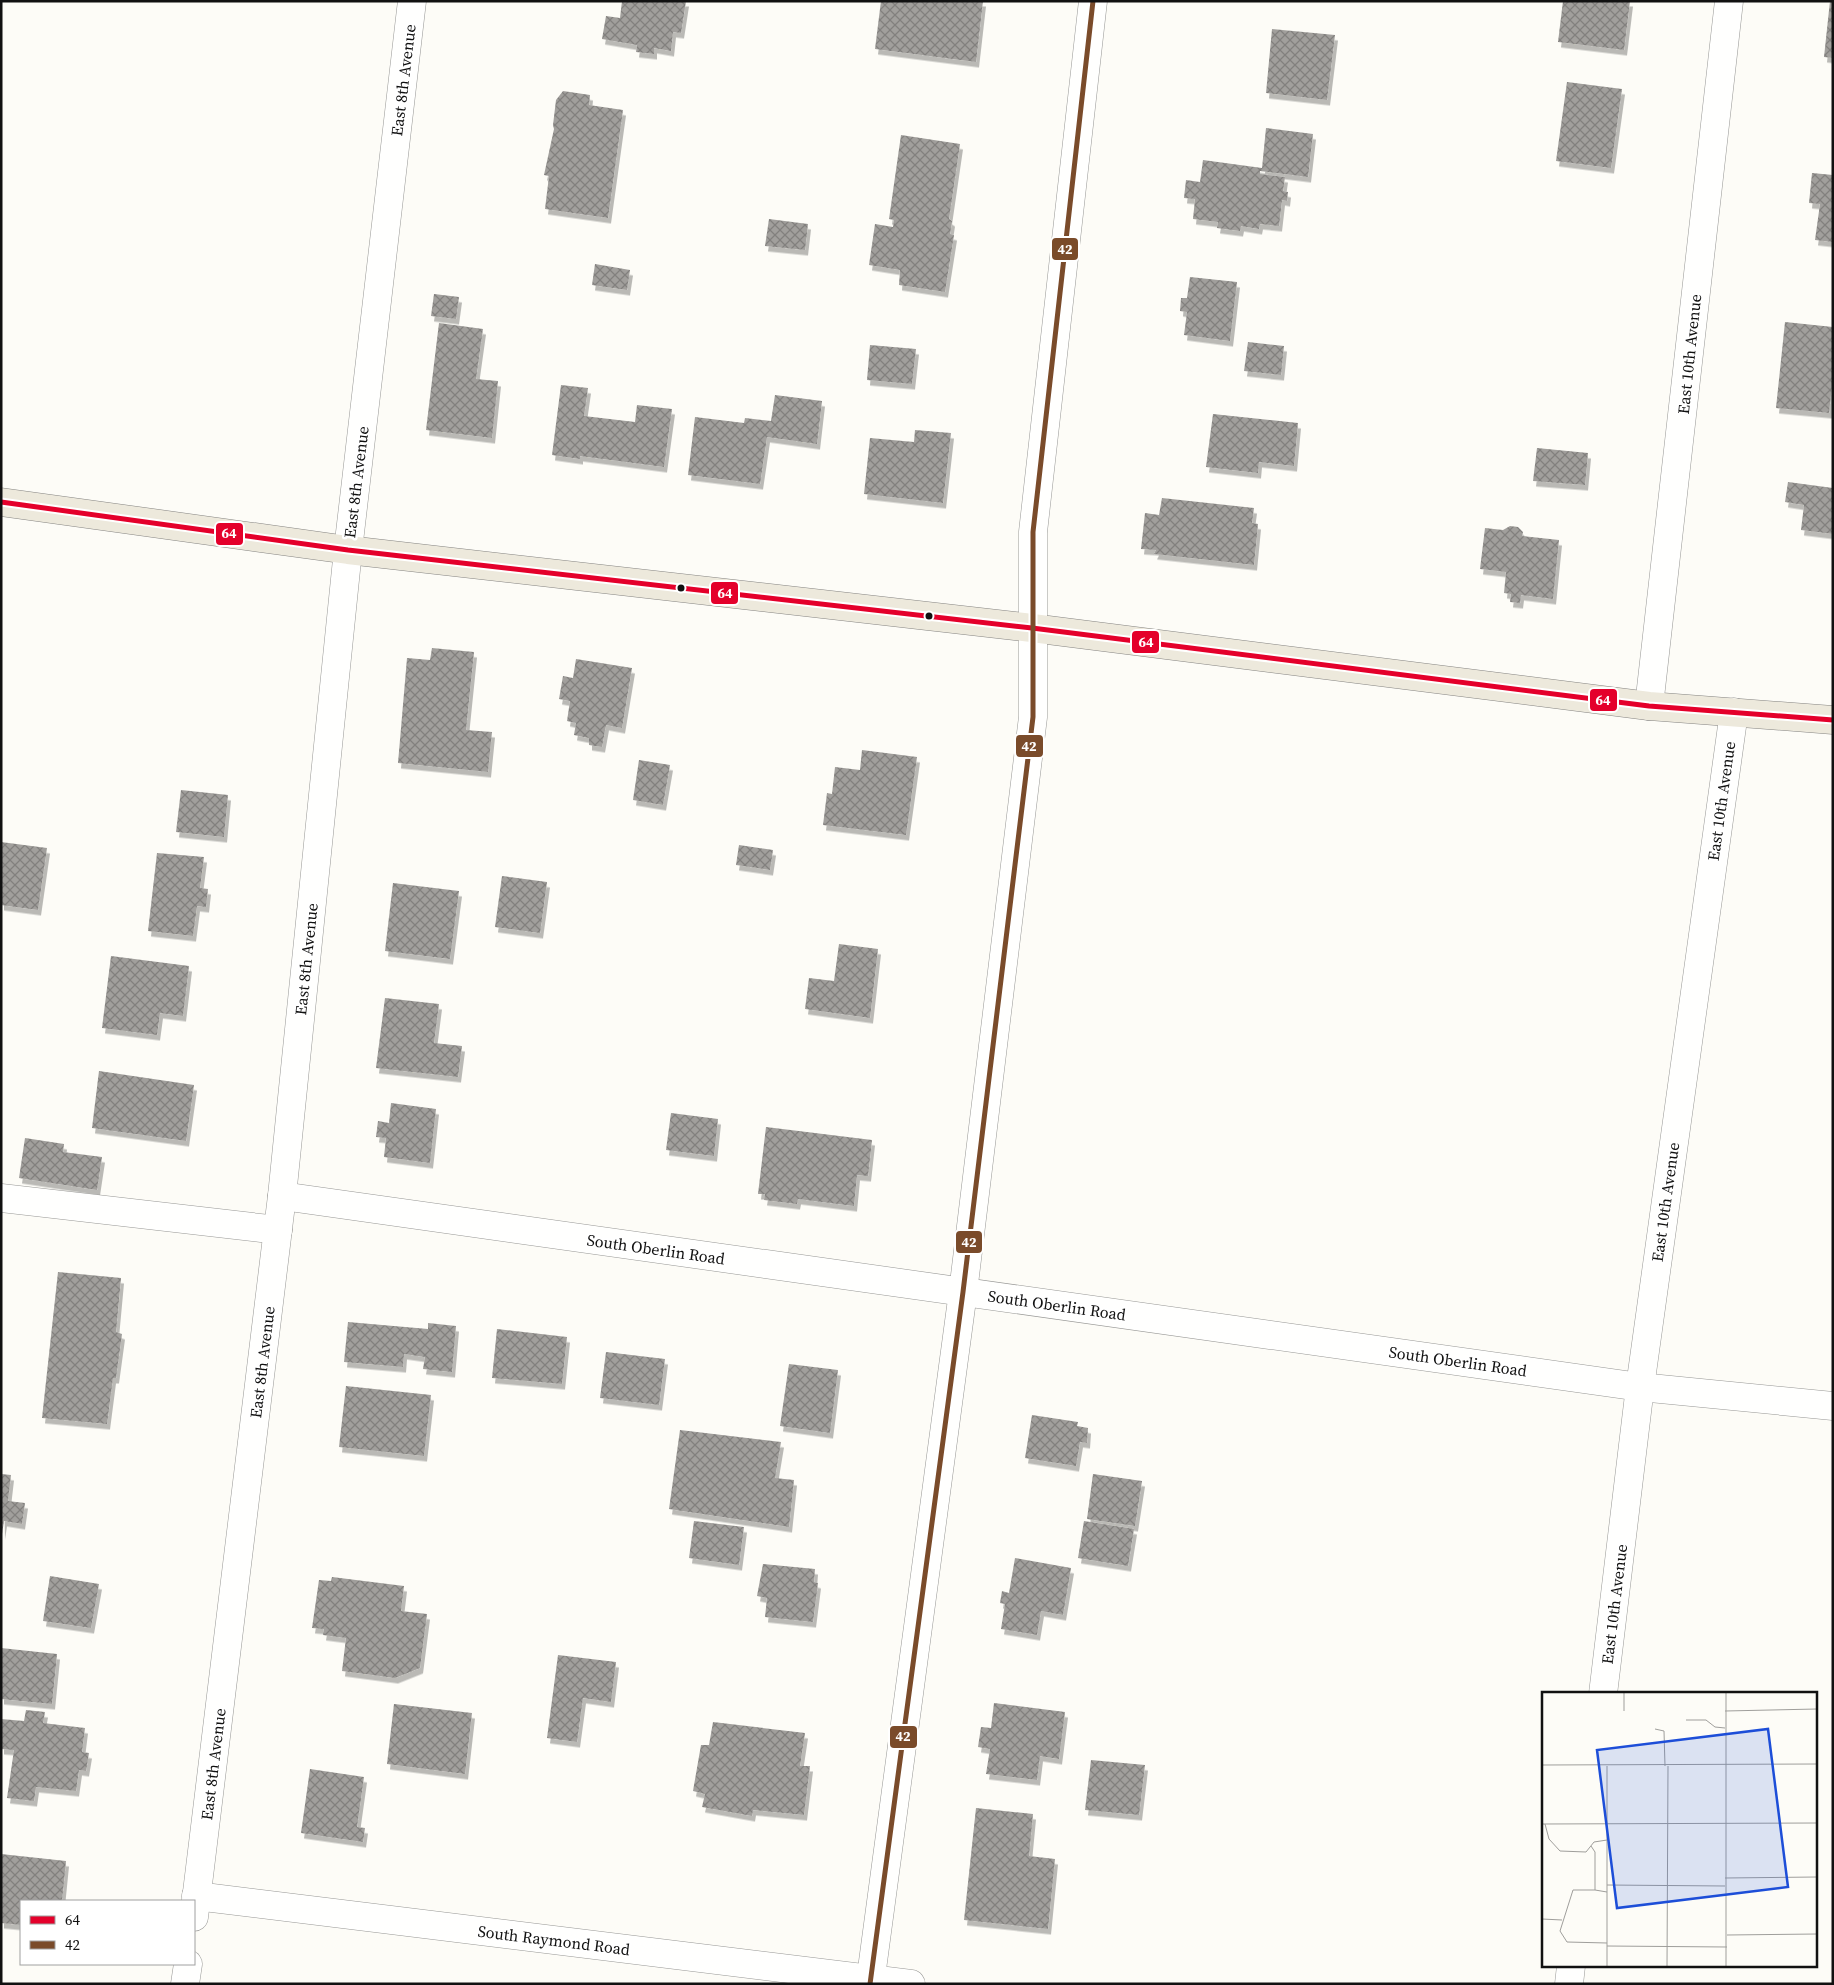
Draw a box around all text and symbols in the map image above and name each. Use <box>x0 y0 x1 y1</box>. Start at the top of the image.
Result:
street label: East 8th Avenue <box>385 23 421 137</box>
line badge: 42 <box>1051 237 1079 261</box>
text: 42 <box>1057 239 1073 259</box>
street label: East 10th Avenue <box>1672 293 1706 415</box>
street label: East 8th Avenue <box>338 425 374 539</box>
line badge: 64 <box>215 522 244 546</box>
text: 64 <box>221 523 237 543</box>
line badge: 64 <box>710 581 739 605</box>
unlabelled marker <box>676 583 686 593</box>
text: 64 <box>717 583 733 603</box>
unlabelled marker <box>924 611 934 621</box>
line badge: 64 <box>1131 630 1160 654</box>
text: 64 <box>1138 632 1154 652</box>
line badge: 64 <box>1589 688 1618 712</box>
text: 64 <box>1595 690 1611 710</box>
line badge: 42 <box>1015 734 1044 758</box>
text: 42 <box>1021 736 1037 756</box>
street label: East 10th Avenue <box>1702 740 1740 862</box>
street label: East 8th Avenue <box>289 902 323 1016</box>
street label: East 10th Avenue <box>1646 1141 1684 1263</box>
street label: South Oberlin Road <box>586 1228 726 1270</box>
line badge: 42 <box>955 1230 983 1254</box>
text: 42 <box>961 1232 977 1252</box>
street label: South Oberlin Road <box>987 1284 1127 1326</box>
street label: East 8th Avenue <box>244 1305 280 1419</box>
street label: South Oberlin Road <box>1388 1340 1528 1382</box>
street label: East 10th Avenue <box>1596 1543 1632 1665</box>
inset map <box>1542 1692 1816 1968</box>
street label: East 8th Avenue <box>195 1707 231 1821</box>
line badge: 42 <box>889 1725 918 1749</box>
text: 42 <box>895 1726 911 1746</box>
legend <box>20 1900 195 1965</box>
text: 64 <box>65 1909 81 1930</box>
street label: South Raymond Road <box>477 1920 631 1960</box>
text: 42 <box>65 1934 80 1955</box>

